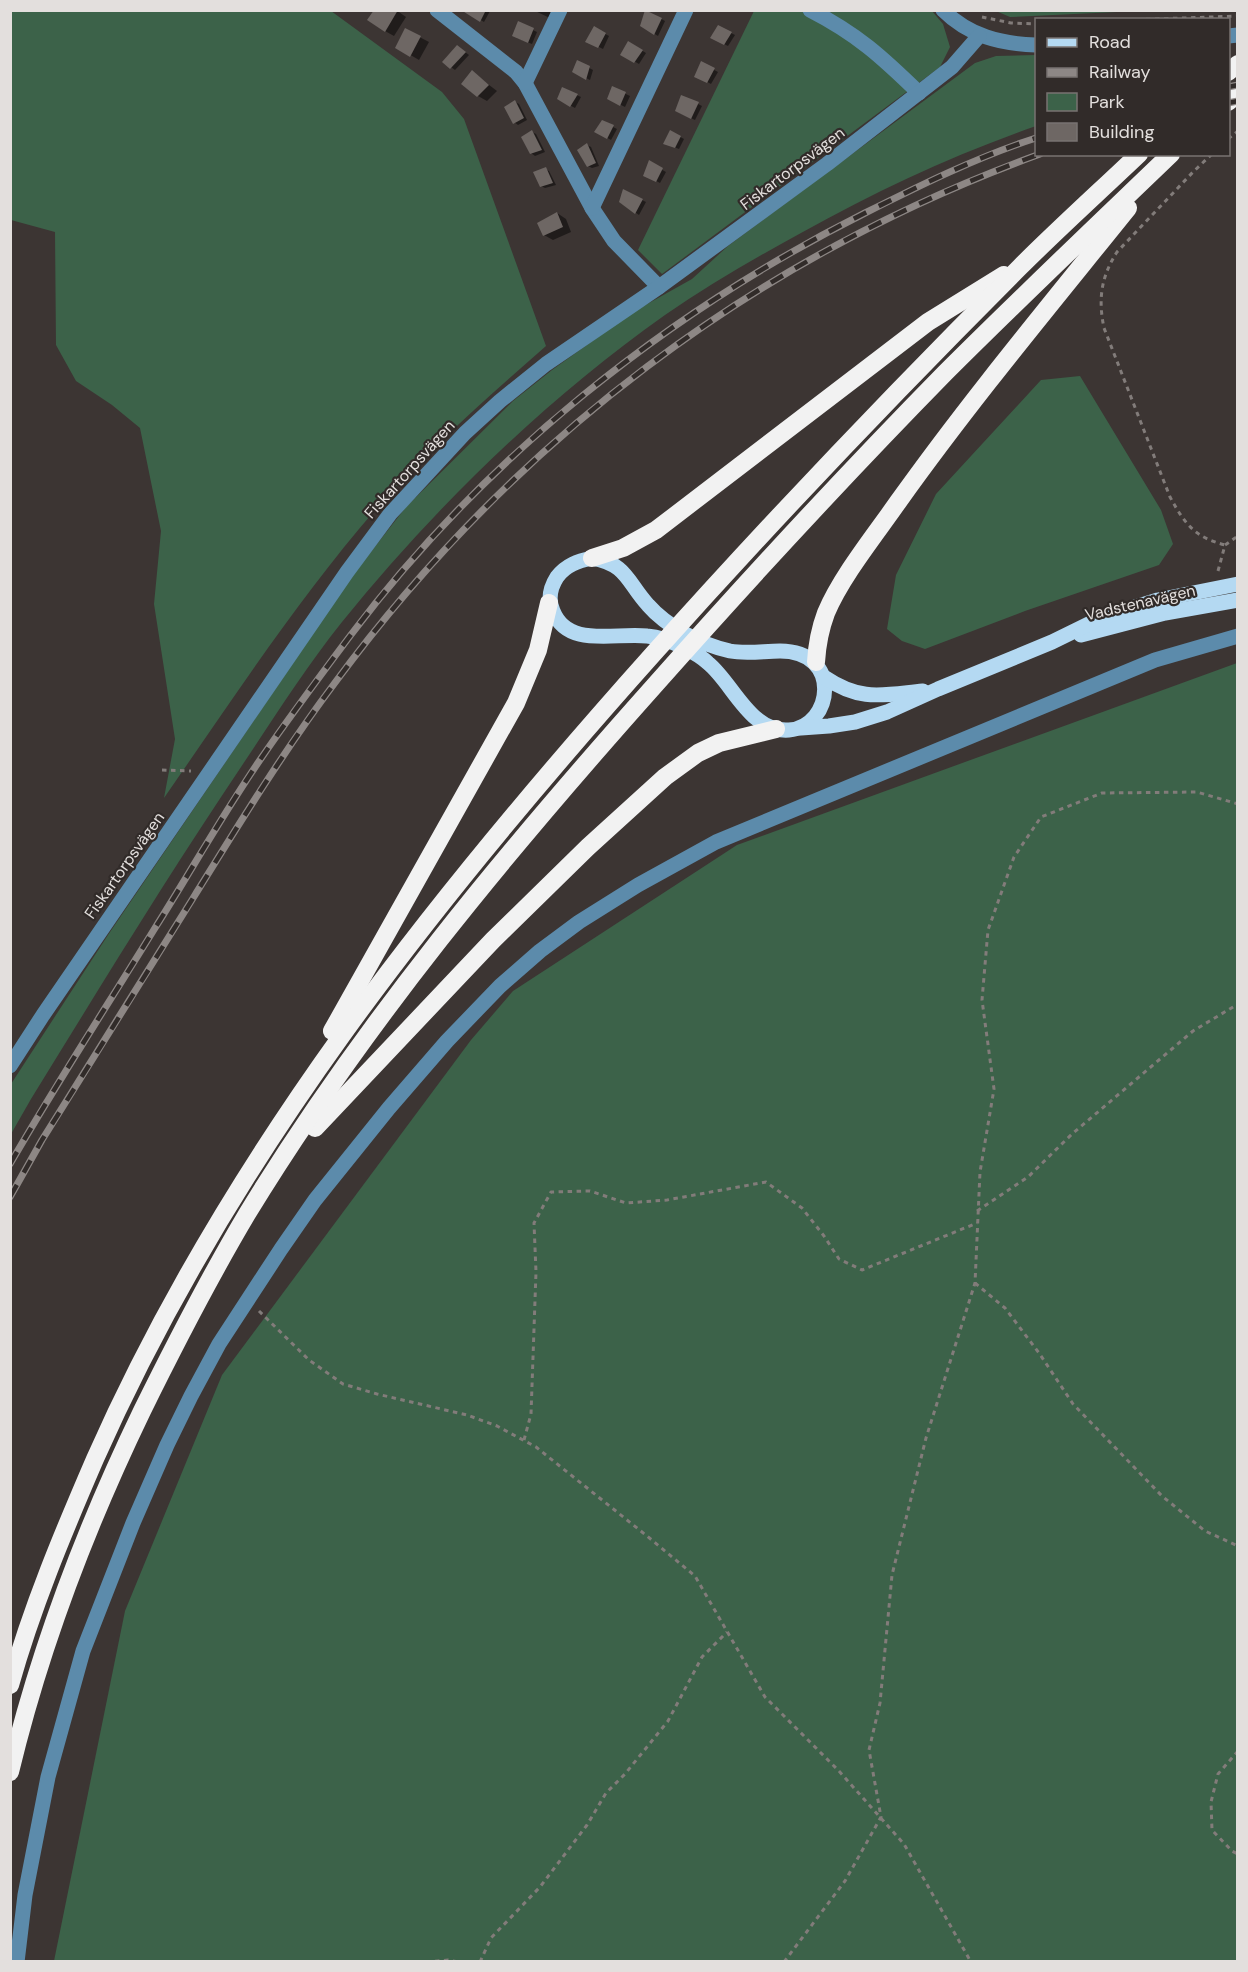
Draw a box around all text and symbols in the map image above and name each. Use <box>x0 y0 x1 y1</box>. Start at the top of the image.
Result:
legend <box>1035 18 1230 156</box>
text: Road <box>1089 30 1131 54</box>
text: Railway <box>1089 60 1151 84</box>
text: Park <box>1089 90 1125 114</box>
text: Building <box>1089 120 1154 144</box>
street label: Fiskartorpsvägen <box>736 122 849 215</box>
street label: Fiskartorpsvägen <box>359 416 459 523</box>
street label: Vadstenavägen <box>1083 580 1197 625</box>
street label: Fiskartorpsvägen <box>80 808 169 923</box>

